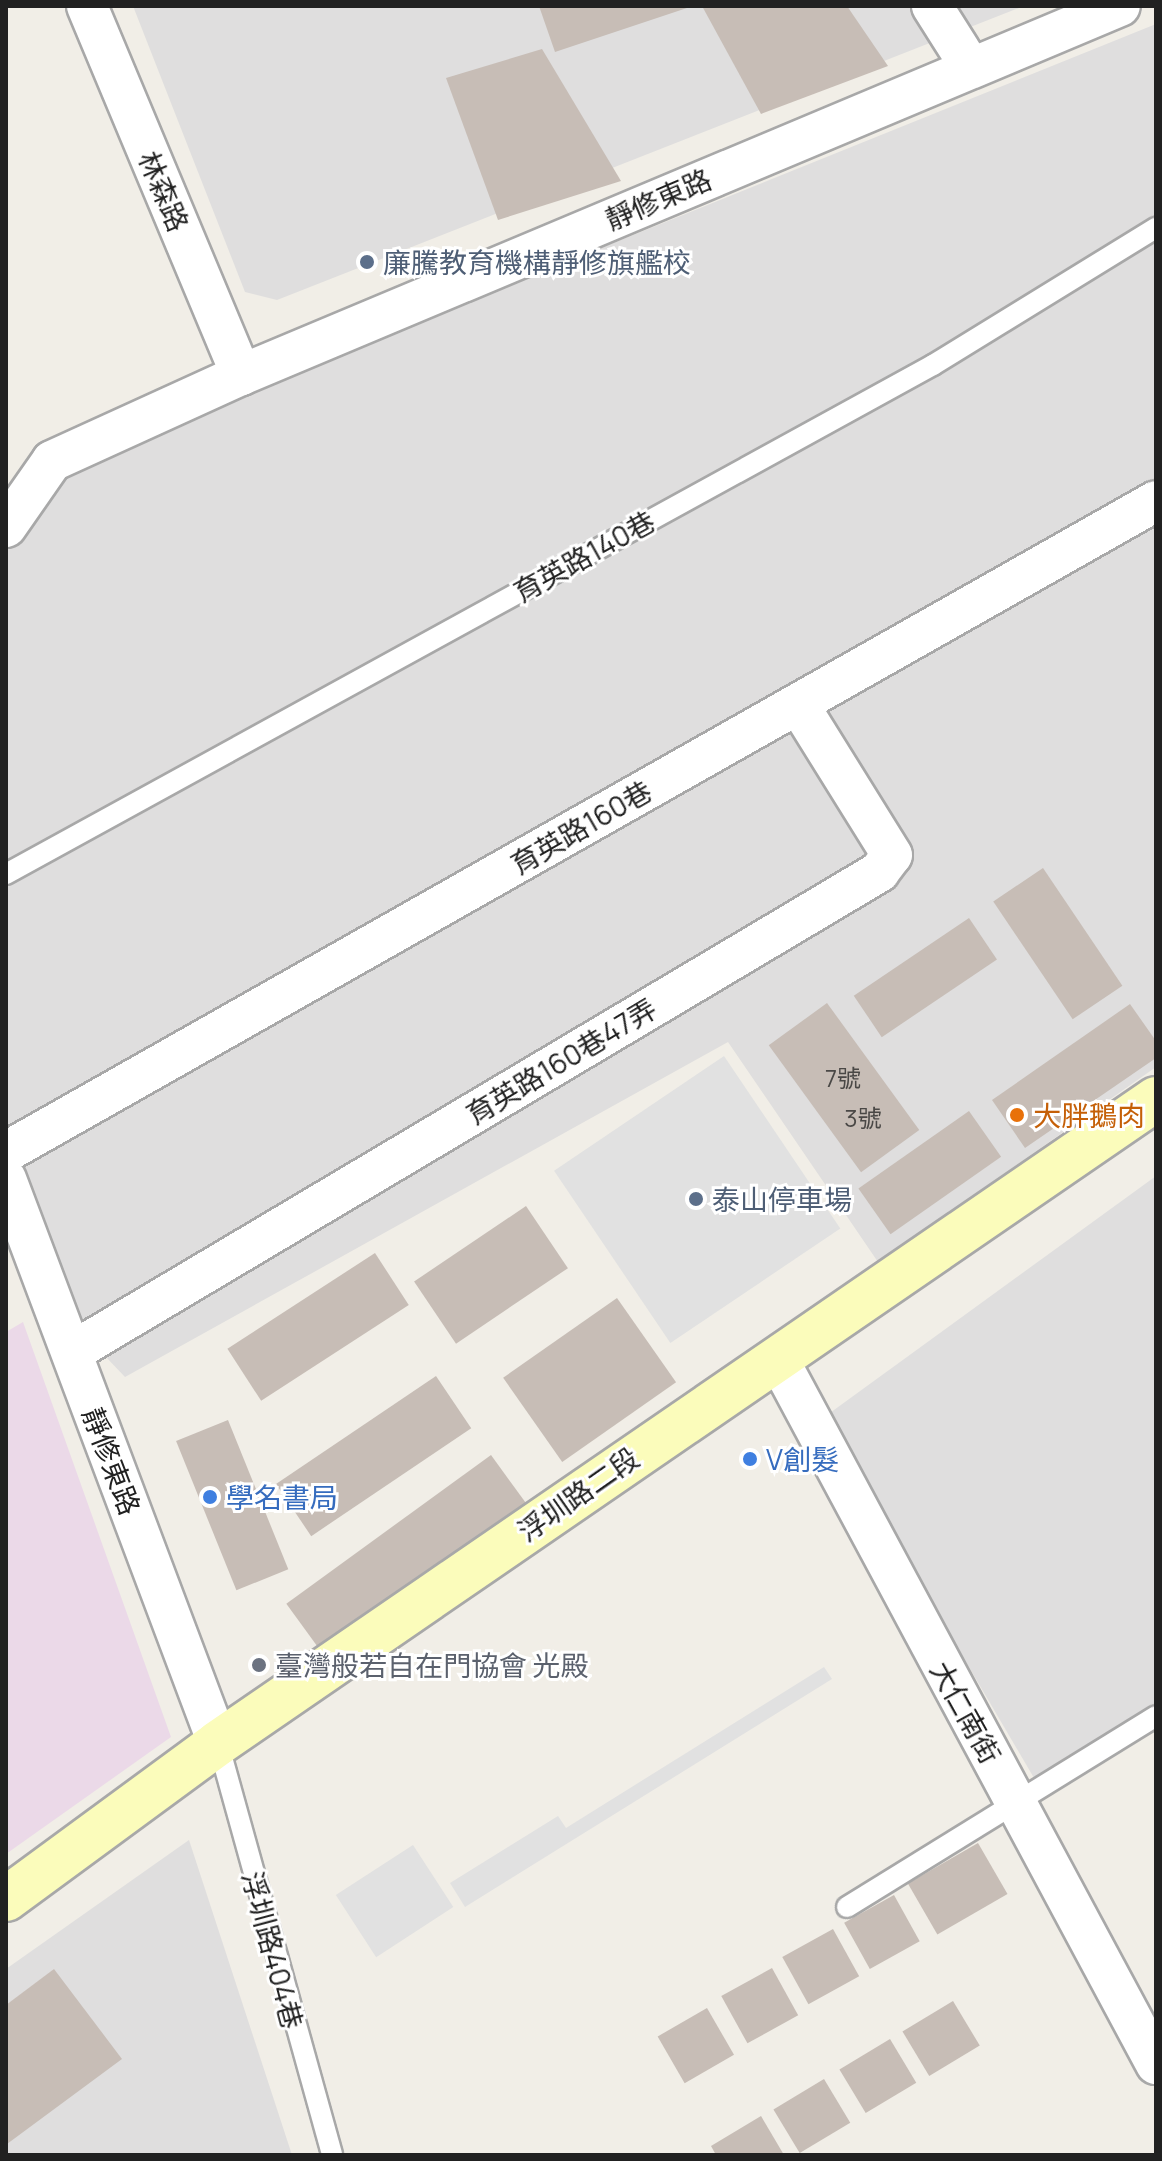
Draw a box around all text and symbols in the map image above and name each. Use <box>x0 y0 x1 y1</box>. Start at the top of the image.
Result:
street label: 林森路 <box>132 146 196 236</box>
street label: 靜修東路 <box>600 162 716 236</box>
place label: 廉騰教育機構靜修旗艦校 <box>383 245 691 279</box>
marker: 廉騰教育機構靜修旗艦校 <box>358 253 376 271</box>
street label: 育英路140巷 <box>507 503 661 609</box>
street label: 育英路160巷 <box>504 773 658 881</box>
street label: 育英路160巷47弄 <box>460 991 662 1131</box>
house number: 7號 <box>825 1064 861 1092</box>
place label: 大胖鵝肉 <box>1033 1098 1145 1132</box>
house number: 3號 <box>844 1104 882 1132</box>
marker: 大胖鵝肉 <box>1008 1106 1026 1124</box>
place label: 泰山停車場 <box>712 1182 852 1216</box>
marker: 泰山停車場 <box>687 1190 705 1208</box>
street label: 靜修東路 <box>76 1403 148 1519</box>
street label: 浮圳路二段 <box>511 1440 645 1548</box>
place label: V創髮 <box>766 1442 839 1476</box>
marker: V創髮 <box>741 1450 759 1468</box>
place label: 學名書局 <box>226 1480 338 1514</box>
marker: 學名書局 <box>201 1488 219 1506</box>
place label: 臺灣般若自在門協會 光殿 <box>275 1648 589 1682</box>
street label: 大仁南街 <box>924 1655 1008 1769</box>
marker: 臺灣般若自在門協會 光殿 <box>250 1656 268 1674</box>
street label: 浮圳路404巷 <box>236 1867 310 2033</box>

